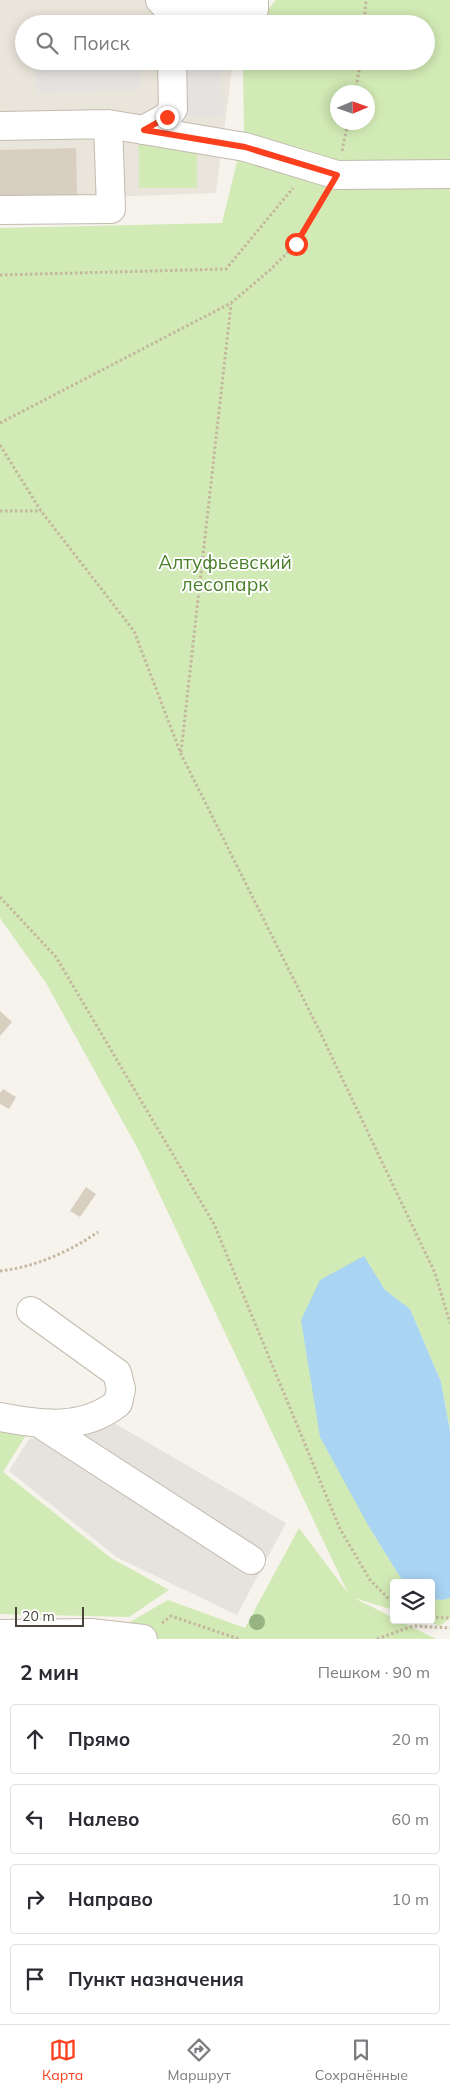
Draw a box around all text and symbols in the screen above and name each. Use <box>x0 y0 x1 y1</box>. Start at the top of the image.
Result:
search box <box>15 15 435 70</box>
icon: search <box>33 29 61 57</box>
text: Поиск <box>73 31 130 55</box>
north arrow <box>330 85 375 130</box>
route end <box>156 106 179 129</box>
route start <box>285 233 308 256</box>
park label: Алтуфьевский лесопарк <box>158 550 292 596</box>
map controls <box>390 1579 435 1624</box>
button: layers <box>390 1579 435 1624</box>
scale bar <box>15 1604 84 1627</box>
text: 20 m <box>22 1607 55 1625</box>
text: 2 мин <box>20 1659 79 1685</box>
text: Пешком · 90 m <box>318 1662 430 1682</box>
icon: ahead <box>21 1725 49 1753</box>
text: Прямо <box>68 1727 130 1751</box>
text: 20 m <box>392 1729 429 1749</box>
icon: left <box>21 1805 49 1833</box>
text: Налево <box>68 1807 140 1831</box>
text: 60 m <box>392 1809 429 1829</box>
icon: right <box>21 1885 49 1913</box>
text: Направо <box>68 1887 153 1911</box>
text: 10 m <box>392 1889 429 1909</box>
icon: arrive <box>21 1965 49 1993</box>
text: Пункт назначения <box>68 1967 244 1991</box>
tab: Карта <box>42 2036 83 2084</box>
tab: Маршрут <box>168 2036 231 2084</box>
tab: Сохранённые <box>315 2036 408 2084</box>

